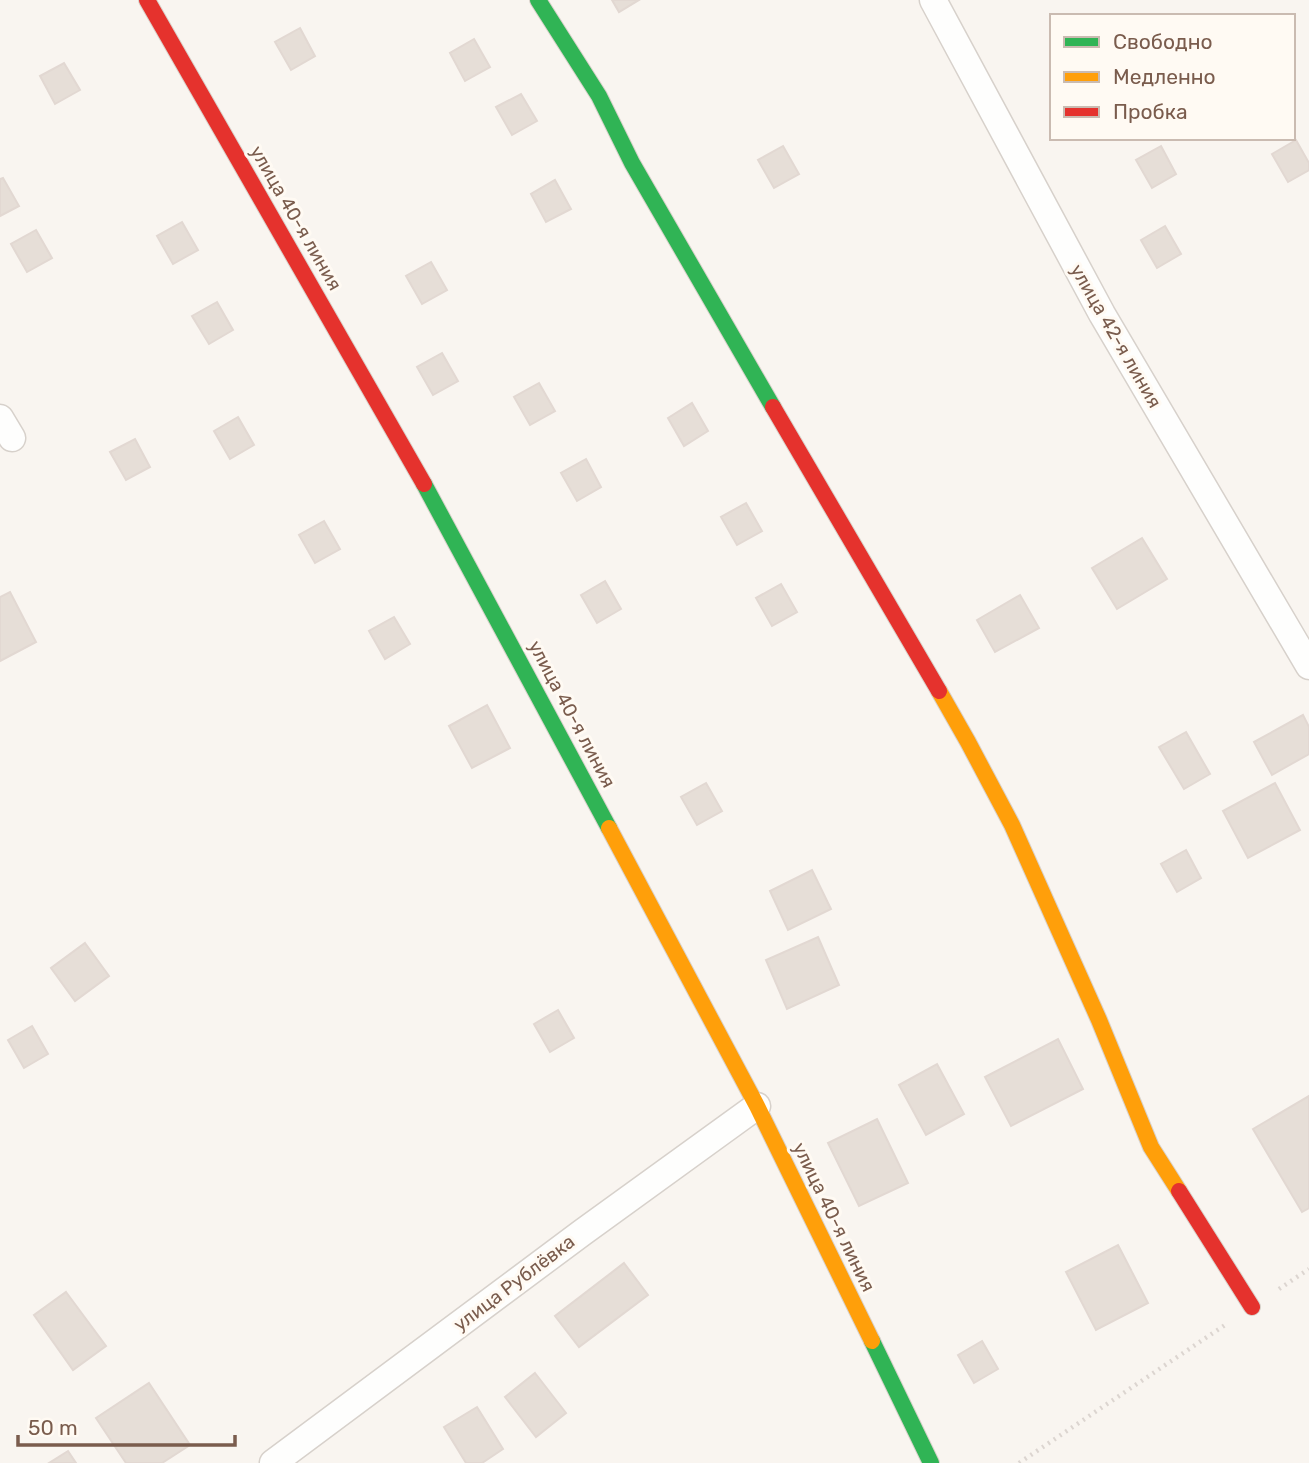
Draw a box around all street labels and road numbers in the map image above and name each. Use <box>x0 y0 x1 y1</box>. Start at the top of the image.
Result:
street label: улица 40-я линия <box>245 141 347 295</box>
street label: улица 42-я линия <box>1066 260 1166 412</box>
street label: улица 40-я линия <box>523 636 621 792</box>
street label: улица 40-я линия <box>788 1138 880 1296</box>
street label: улица Рублёвка <box>449 1230 579 1336</box>

